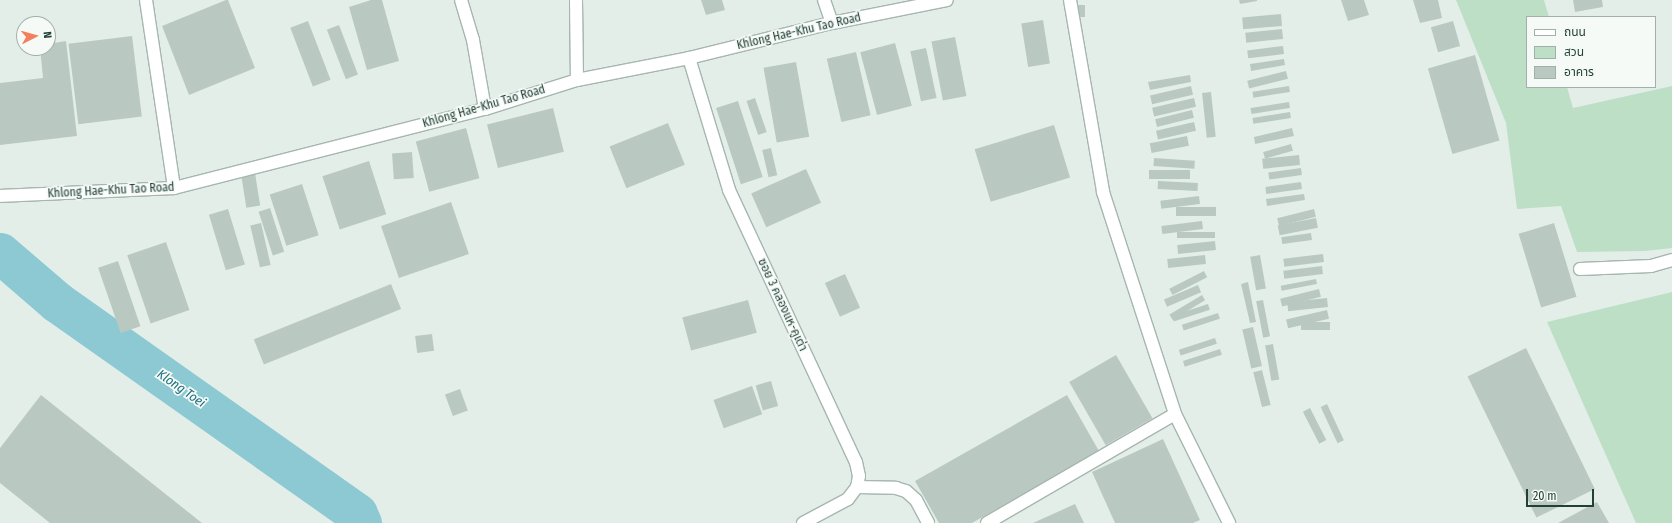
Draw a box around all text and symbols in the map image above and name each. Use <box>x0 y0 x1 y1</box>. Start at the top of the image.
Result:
street label: Khlong Hae-Khu Tao Road <box>736 11 862 53</box>
north arrow <box>16 16 56 56</box>
legend <box>1526 16 1656 88</box>
text: ถนน <box>1564 25 1586 39</box>
text: N <box>41 31 54 39</box>
text: สวน <box>1564 45 1584 59</box>
text: อาคาร <box>1564 65 1594 79</box>
street label: Khlong Hae-Khu Tao Road <box>421 83 547 131</box>
street label: Khlong Hae-Khu Tao Road <box>47 180 175 202</box>
street label: ซอย 3 คลองแห-คูเต่า <box>754 256 810 354</box>
water label: Klong Toei <box>154 367 208 411</box>
scale bar <box>1528 481 1596 507</box>
text: 20 m <box>1533 489 1557 503</box>

